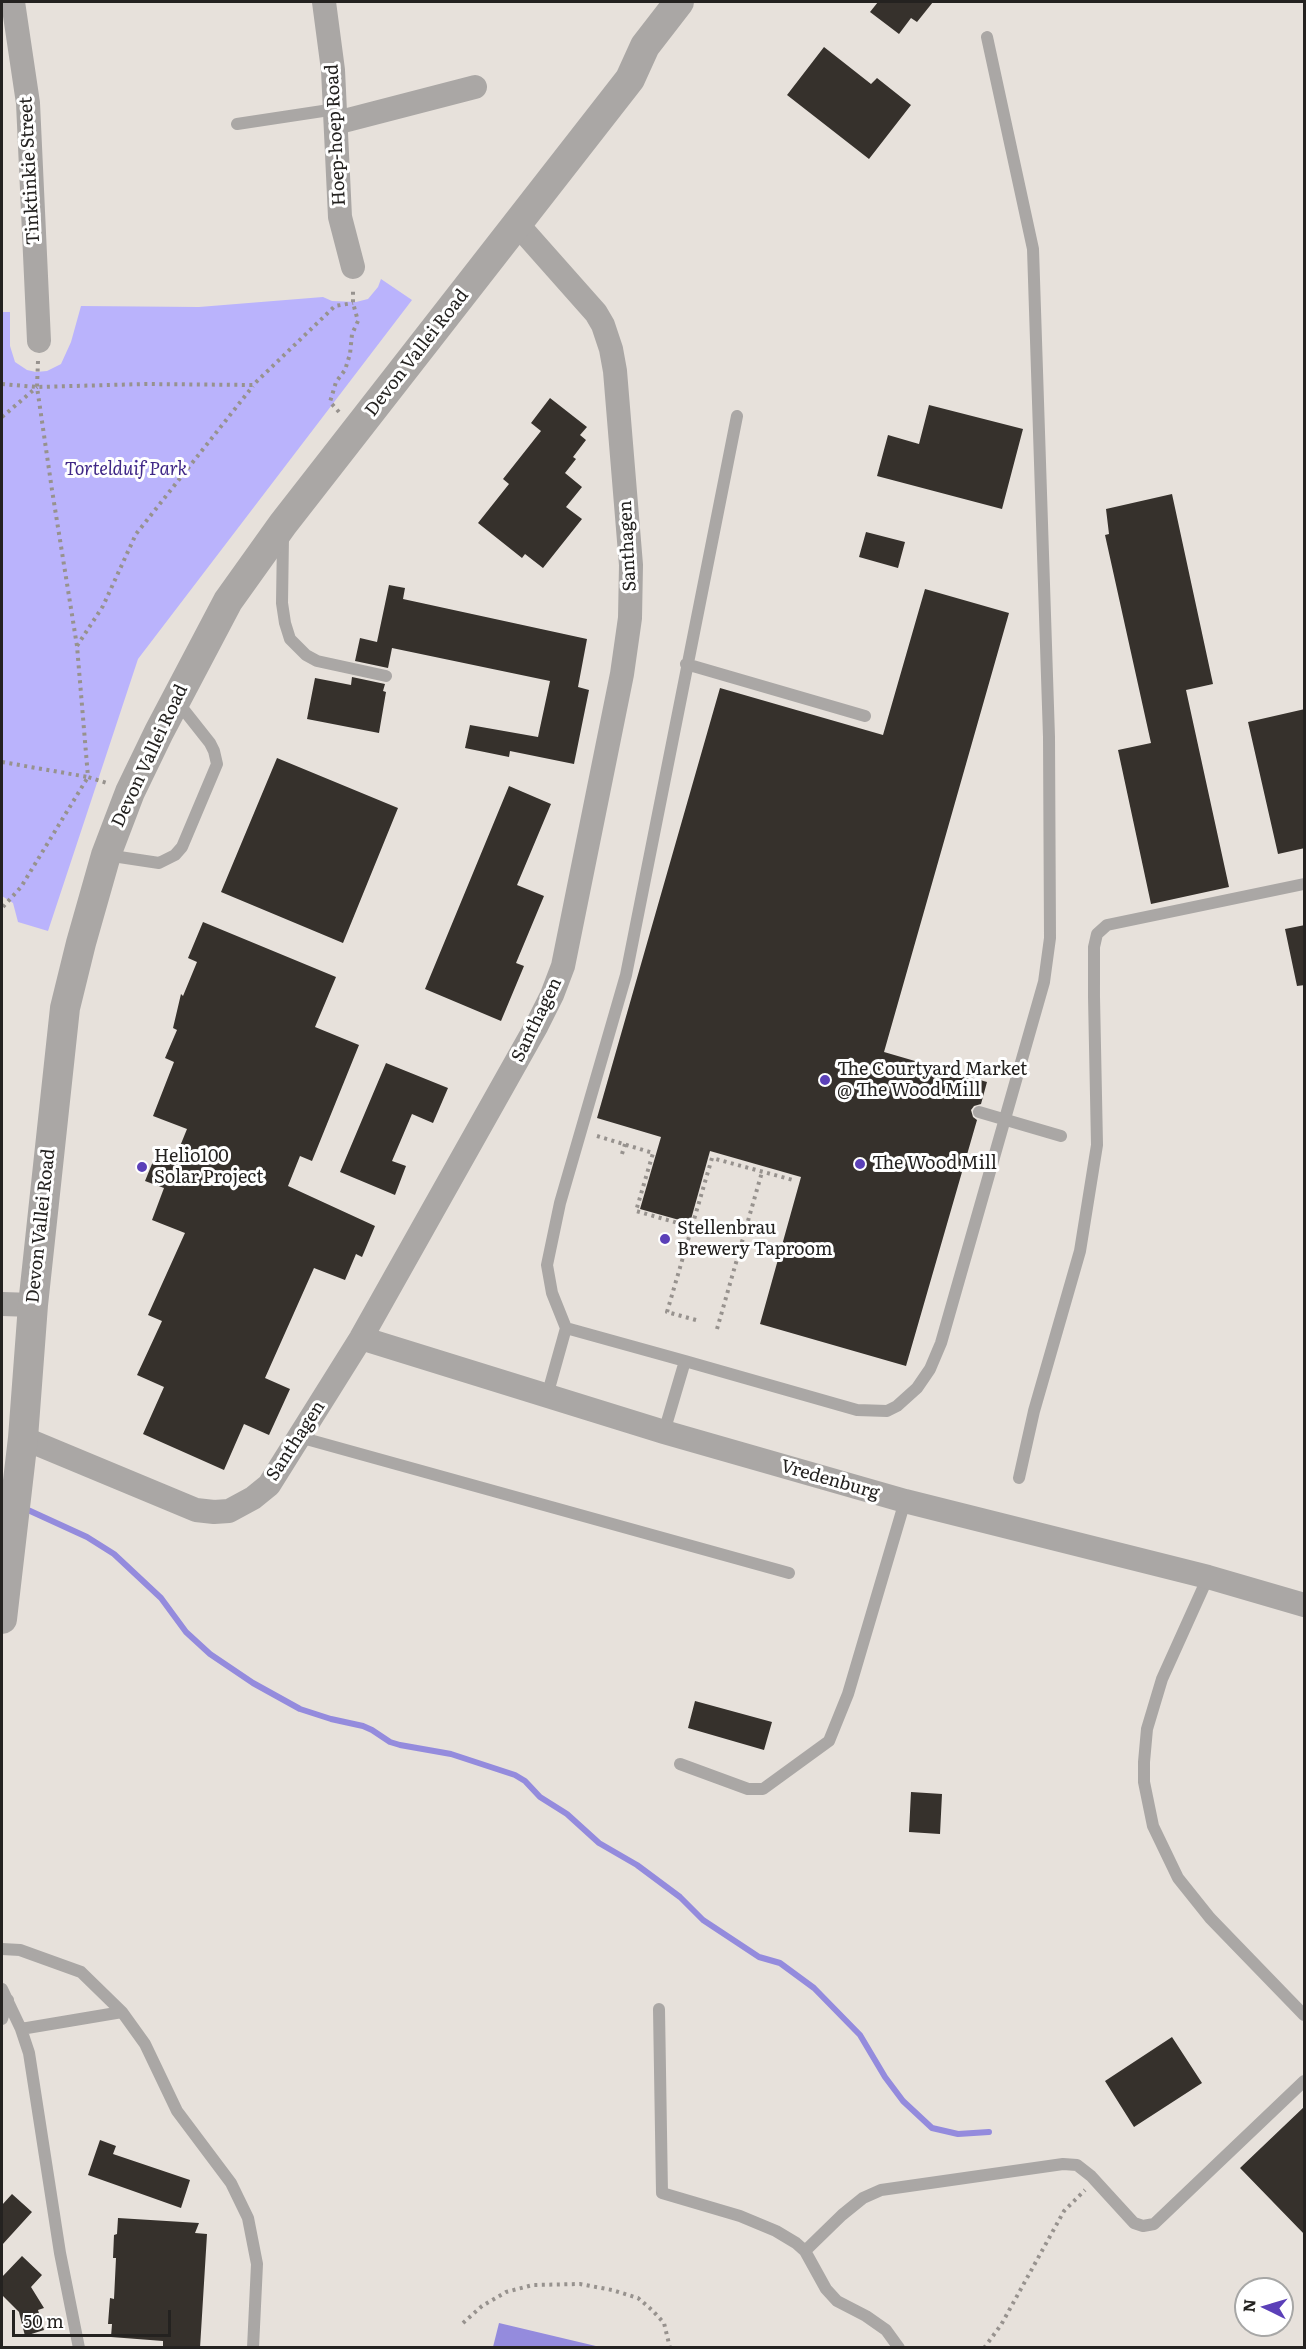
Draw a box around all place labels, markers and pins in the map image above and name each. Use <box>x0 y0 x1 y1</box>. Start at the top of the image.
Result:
place label: The Courtyard Market @ The Wood Mill <box>837 1059 1027 1102</box>
marker: The Courtyard Market @ The Wood Mill <box>818 1073 832 1087</box>
place label: Helio100 Solar Project <box>154 1146 264 1188</box>
place label: The Wood Mill <box>872 1153 997 1175</box>
marker: The Wood Mill <box>853 1157 867 1171</box>
marker: Helio100 Solar Project <box>135 1160 149 1174</box>
place label: Stellenbrau Brewery Taproom <box>677 1218 832 1260</box>
marker: Stellenbrau Brewery Taproom <box>658 1232 672 1246</box>

